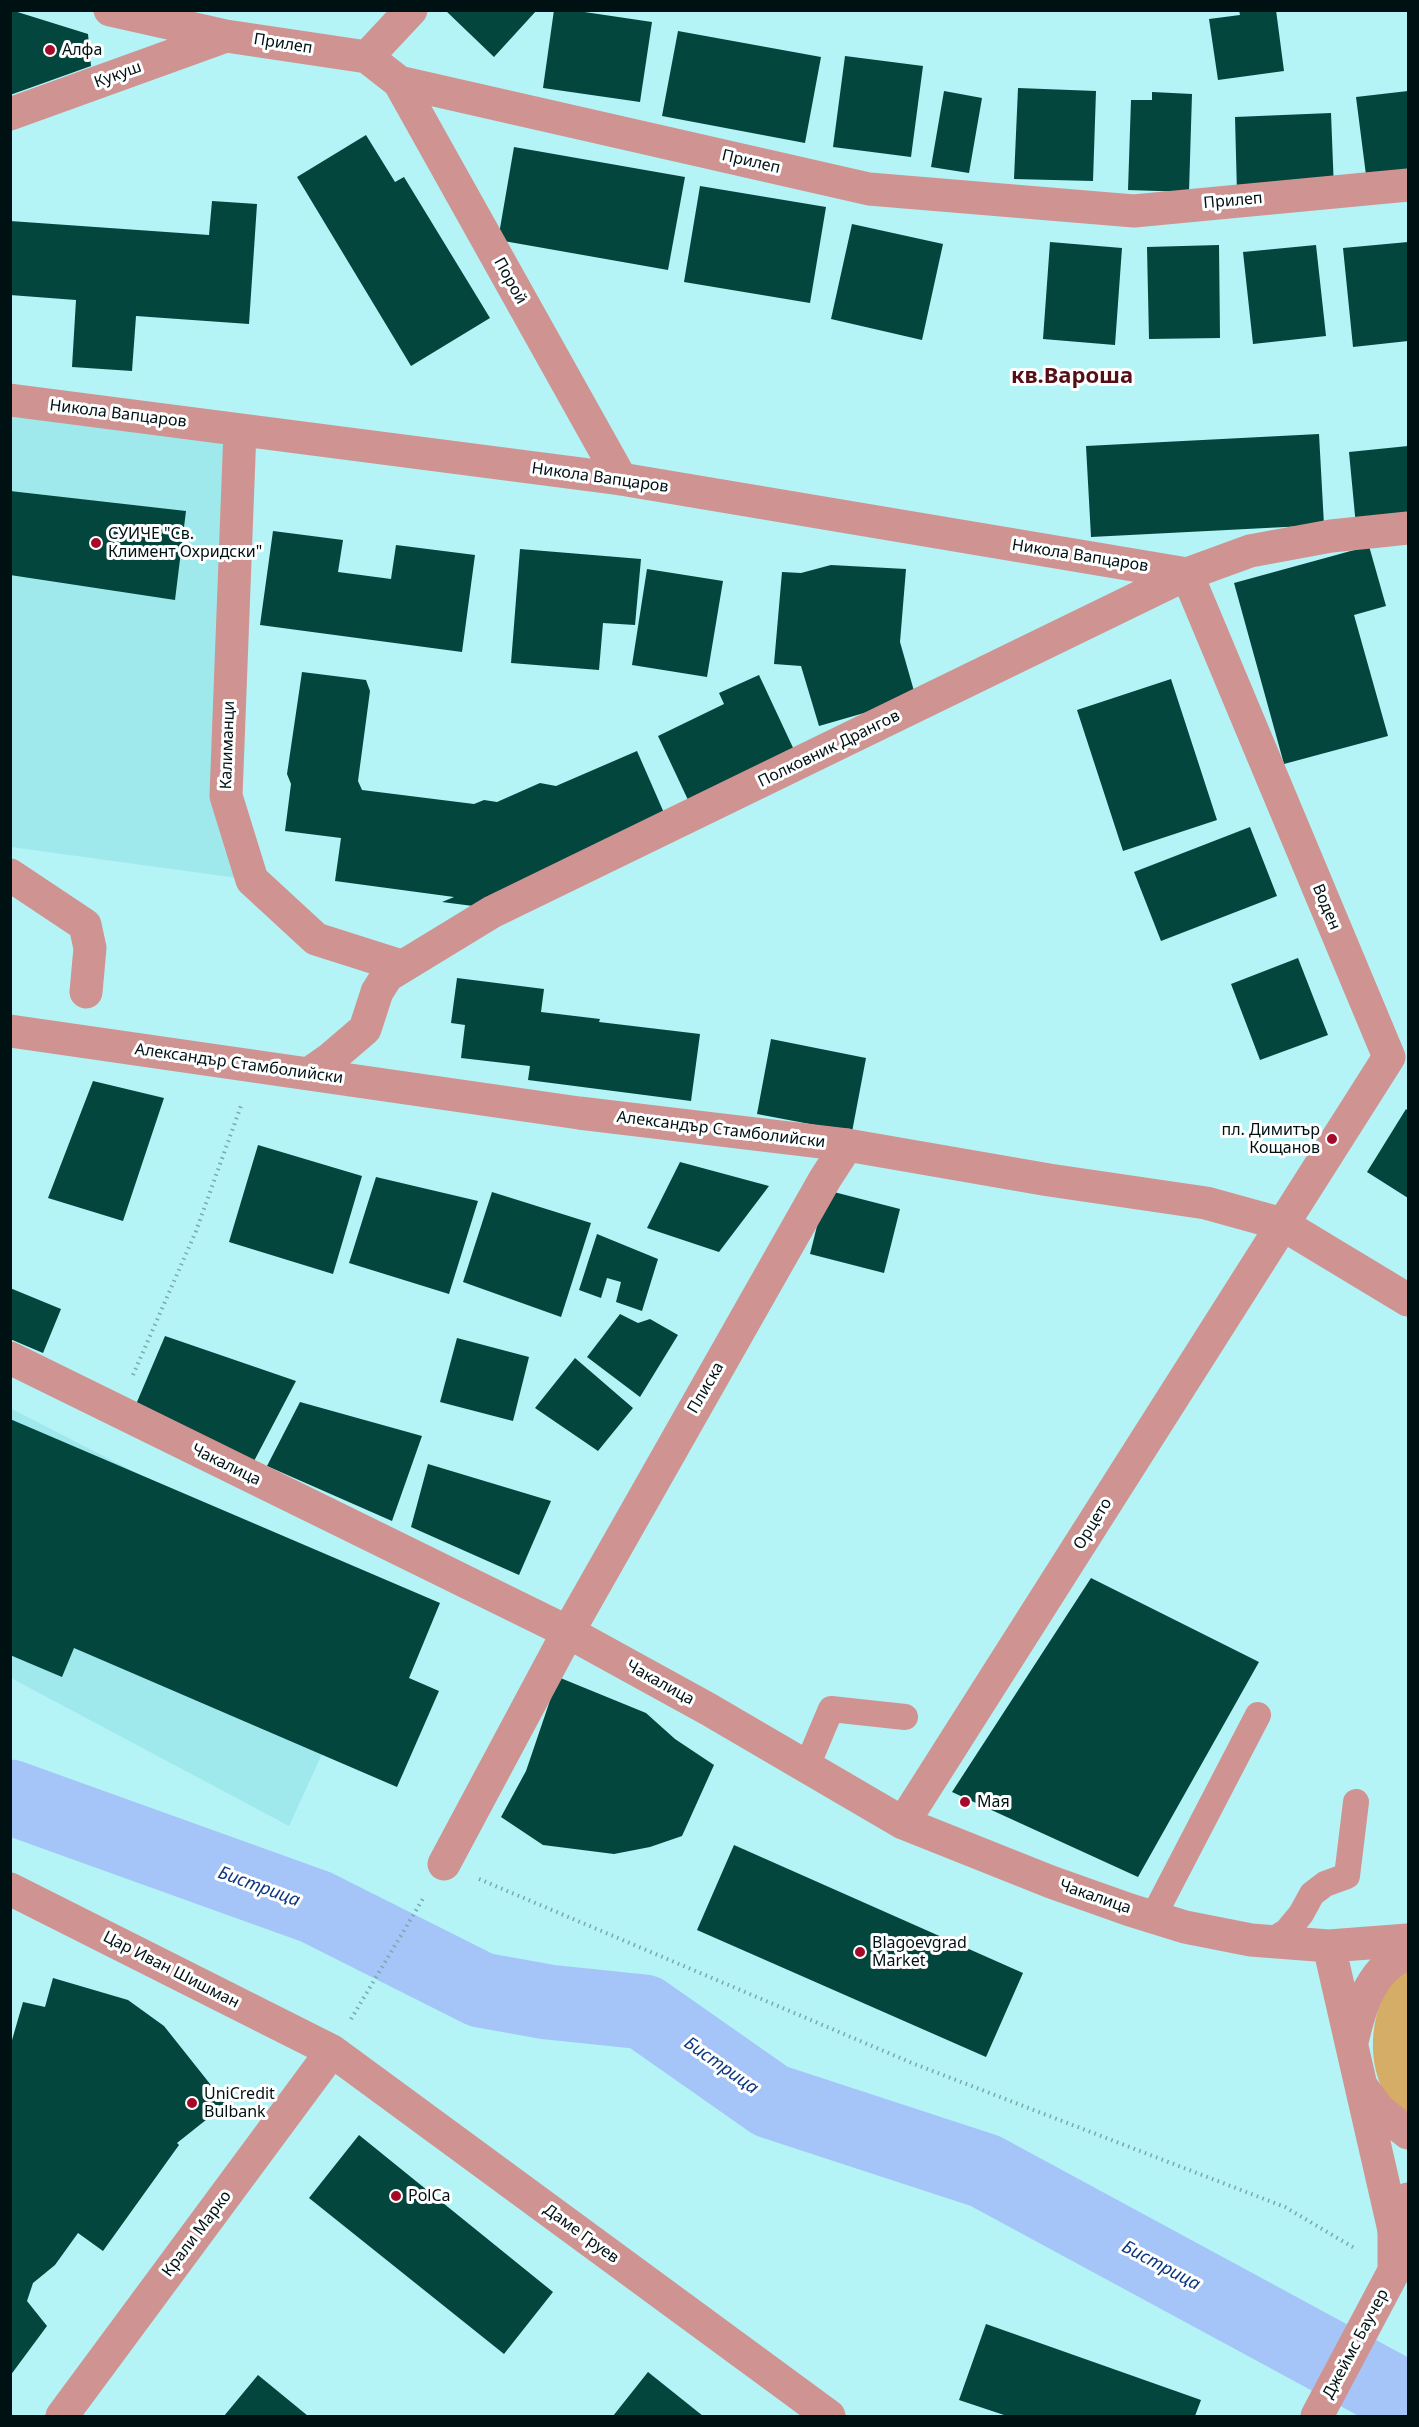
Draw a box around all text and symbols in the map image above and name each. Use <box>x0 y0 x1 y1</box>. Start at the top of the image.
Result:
street label: Прилеп <box>252 30 314 58</box>
place label: Алфа <box>62 40 102 60</box>
marker: Алфа <box>43 43 57 57</box>
street label: Кукуш <box>92 58 144 92</box>
street label: Прилеп <box>720 146 782 178</box>
street label: Прилеп <box>1203 189 1263 213</box>
street label: Порой <box>489 254 531 308</box>
district label: кв.Вароша <box>1011 364 1133 390</box>
street label: Никола Вапцаров <box>48 396 188 432</box>
street label: Никола Вапцаров <box>530 459 670 497</box>
place label: СУИЧЕ "Св. Климент Охридски" <box>108 524 262 562</box>
marker: СУИЧЕ "Св. Климент Охридски" <box>89 536 103 550</box>
street label: Никола Вапцаров <box>1010 536 1150 576</box>
street label: Калиманци <box>217 700 239 790</box>
street label: Полковник Дрангов <box>755 706 903 792</box>
street label: Воден <box>1308 881 1344 933</box>
street label: Александър Стамболийски <box>134 1040 344 1088</box>
street label: Александър Стамболийски <box>616 1108 826 1152</box>
place label: пл. Димитър Кощанов <box>1222 1120 1320 1158</box>
marker: пл. Димитър Кощанов <box>1325 1132 1339 1146</box>
street label: Плиска <box>684 1359 728 1417</box>
street label: Чакалица <box>188 1440 264 1490</box>
street label: Орцето <box>1070 1495 1116 1553</box>
street label: Чакалица <box>623 1656 697 1710</box>
place label: Мая <box>977 1792 1010 1812</box>
marker: Мая <box>958 1795 972 1809</box>
water label: Бистрица <box>215 1862 303 1912</box>
street label: Чакалица <box>1057 1876 1133 1918</box>
street label: Цар Иван Шишман <box>100 1927 242 2013</box>
place label: Blagoevgrad Market <box>872 1933 967 1971</box>
marker: Blagoevgrad Market <box>853 1945 867 1959</box>
water label: Бистрица <box>680 2033 762 2099</box>
place label: UniCredit Bulbank <box>204 2084 275 2122</box>
marker: UniCredit Bulbank <box>185 2096 199 2110</box>
place label: PolCa <box>408 2186 451 2206</box>
street label: Крали Марко <box>158 2187 236 2281</box>
marker: PolCa <box>389 2189 403 2203</box>
street label: Даме Груев <box>540 2200 622 2268</box>
water label: Бистрица <box>1118 2236 1204 2296</box>
street label: Джеймс Баучер <box>1319 2286 1393 2402</box>

